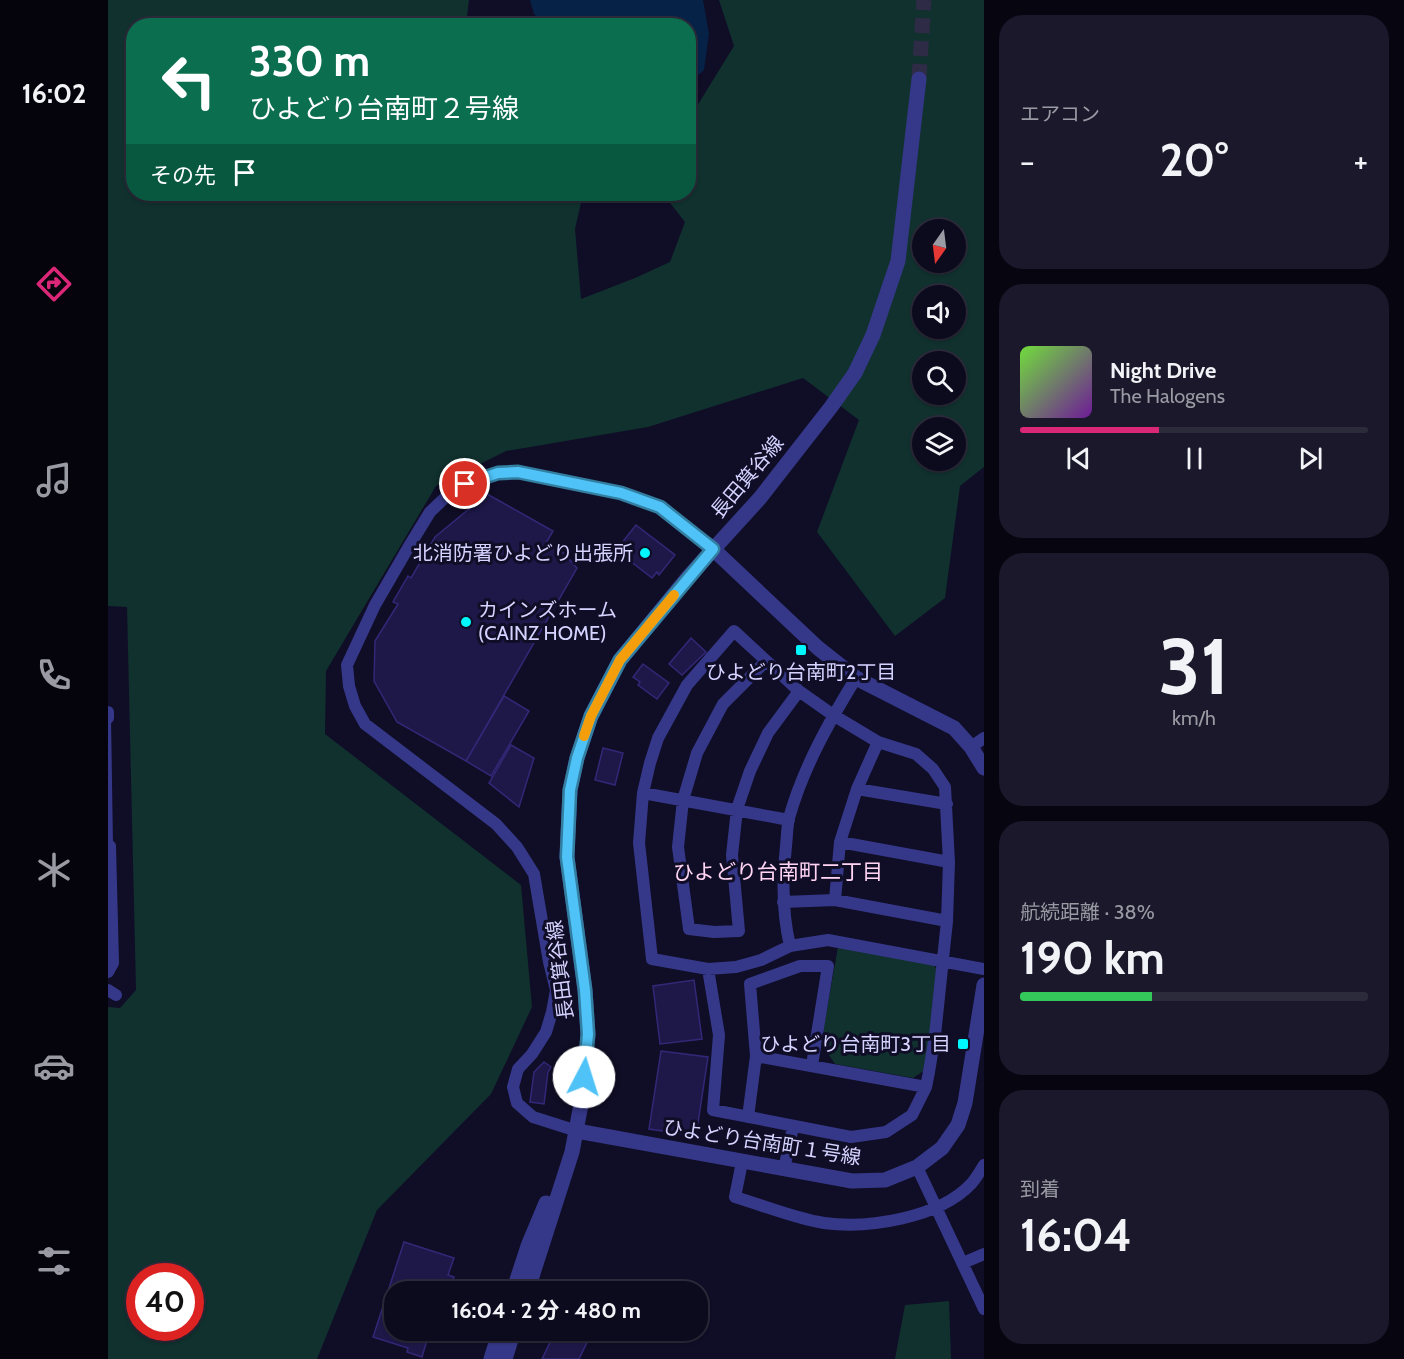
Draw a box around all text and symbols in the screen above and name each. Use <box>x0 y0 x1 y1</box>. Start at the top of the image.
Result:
text: 330 m <box>249 35 370 87</box>
icon: left <box>150 42 228 120</box>
text: 16:02 <box>22 77 86 110</box>
text: ひよどり台南町２号線 <box>249 92 519 125</box>
text: エアコン <box>1020 102 1100 126</box>
text: 20° <box>1160 133 1228 187</box>
text: − <box>1020 141 1035 181</box>
text: + <box>1353 141 1368 181</box>
icon: arrive <box>228 156 261 189</box>
text: その先 <box>150 162 216 189</box>
north arrow <box>912 219 966 273</box>
map controls <box>912 219 966 471</box>
icon: directions <box>33 263 75 305</box>
button: sound <box>912 285 966 339</box>
button: search <box>912 351 966 405</box>
text: Night Drive <box>1110 357 1216 384</box>
text: The Halogens <box>1110 384 1225 408</box>
button: layers <box>912 417 966 471</box>
street label: 長田箕谷線 <box>706 431 788 523</box>
icon: previous <box>1062 442 1095 475</box>
icon: pause <box>1178 442 1211 475</box>
icon: next <box>1294 442 1327 475</box>
pin <box>439 458 490 509</box>
icon: music <box>33 459 75 501</box>
icon: arrive <box>448 467 481 500</box>
place label: 北消防署ひよどり出張所 <box>413 541 633 565</box>
marker: 北消防署ひよどり出張所 <box>638 546 652 560</box>
place label: カインズホーム (CAINZ HOME) <box>478 598 617 645</box>
marker: カインズホーム (CAINZ HOME) <box>459 615 473 629</box>
text: 31 <box>1159 619 1229 714</box>
marker: ひよどり台南町2丁目 <box>794 643 808 657</box>
icon: phone <box>33 654 75 696</box>
place label: ひよどり台南町2丁目 <box>706 660 896 684</box>
text: km/h <box>1172 706 1216 730</box>
icon: climate <box>33 849 75 891</box>
district label: ひよどり台南町二丁目 <box>673 859 883 884</box>
text: 航続距離 · 38% <box>1020 900 1155 924</box>
street label: 長田箕谷線 <box>542 919 578 1021</box>
text: 190 km <box>1020 931 1165 985</box>
place label: ひよどり台南町3丁目 <box>760 1032 951 1056</box>
marker: ひよどり台南町3丁目 <box>956 1037 970 1051</box>
icon: car <box>33 1045 75 1087</box>
position arrow <box>552 1045 616 1109</box>
street label: ひよどり台南町１号線 <box>661 1115 863 1169</box>
text: 到着 <box>1020 1177 1060 1201</box>
text: 16:04 <box>1020 1208 1132 1262</box>
icon: filters <box>33 1240 75 1282</box>
speed limit sign: 40 <box>126 1263 204 1341</box>
text: 16:04 · 2 分 · 480 m <box>451 1297 641 1324</box>

